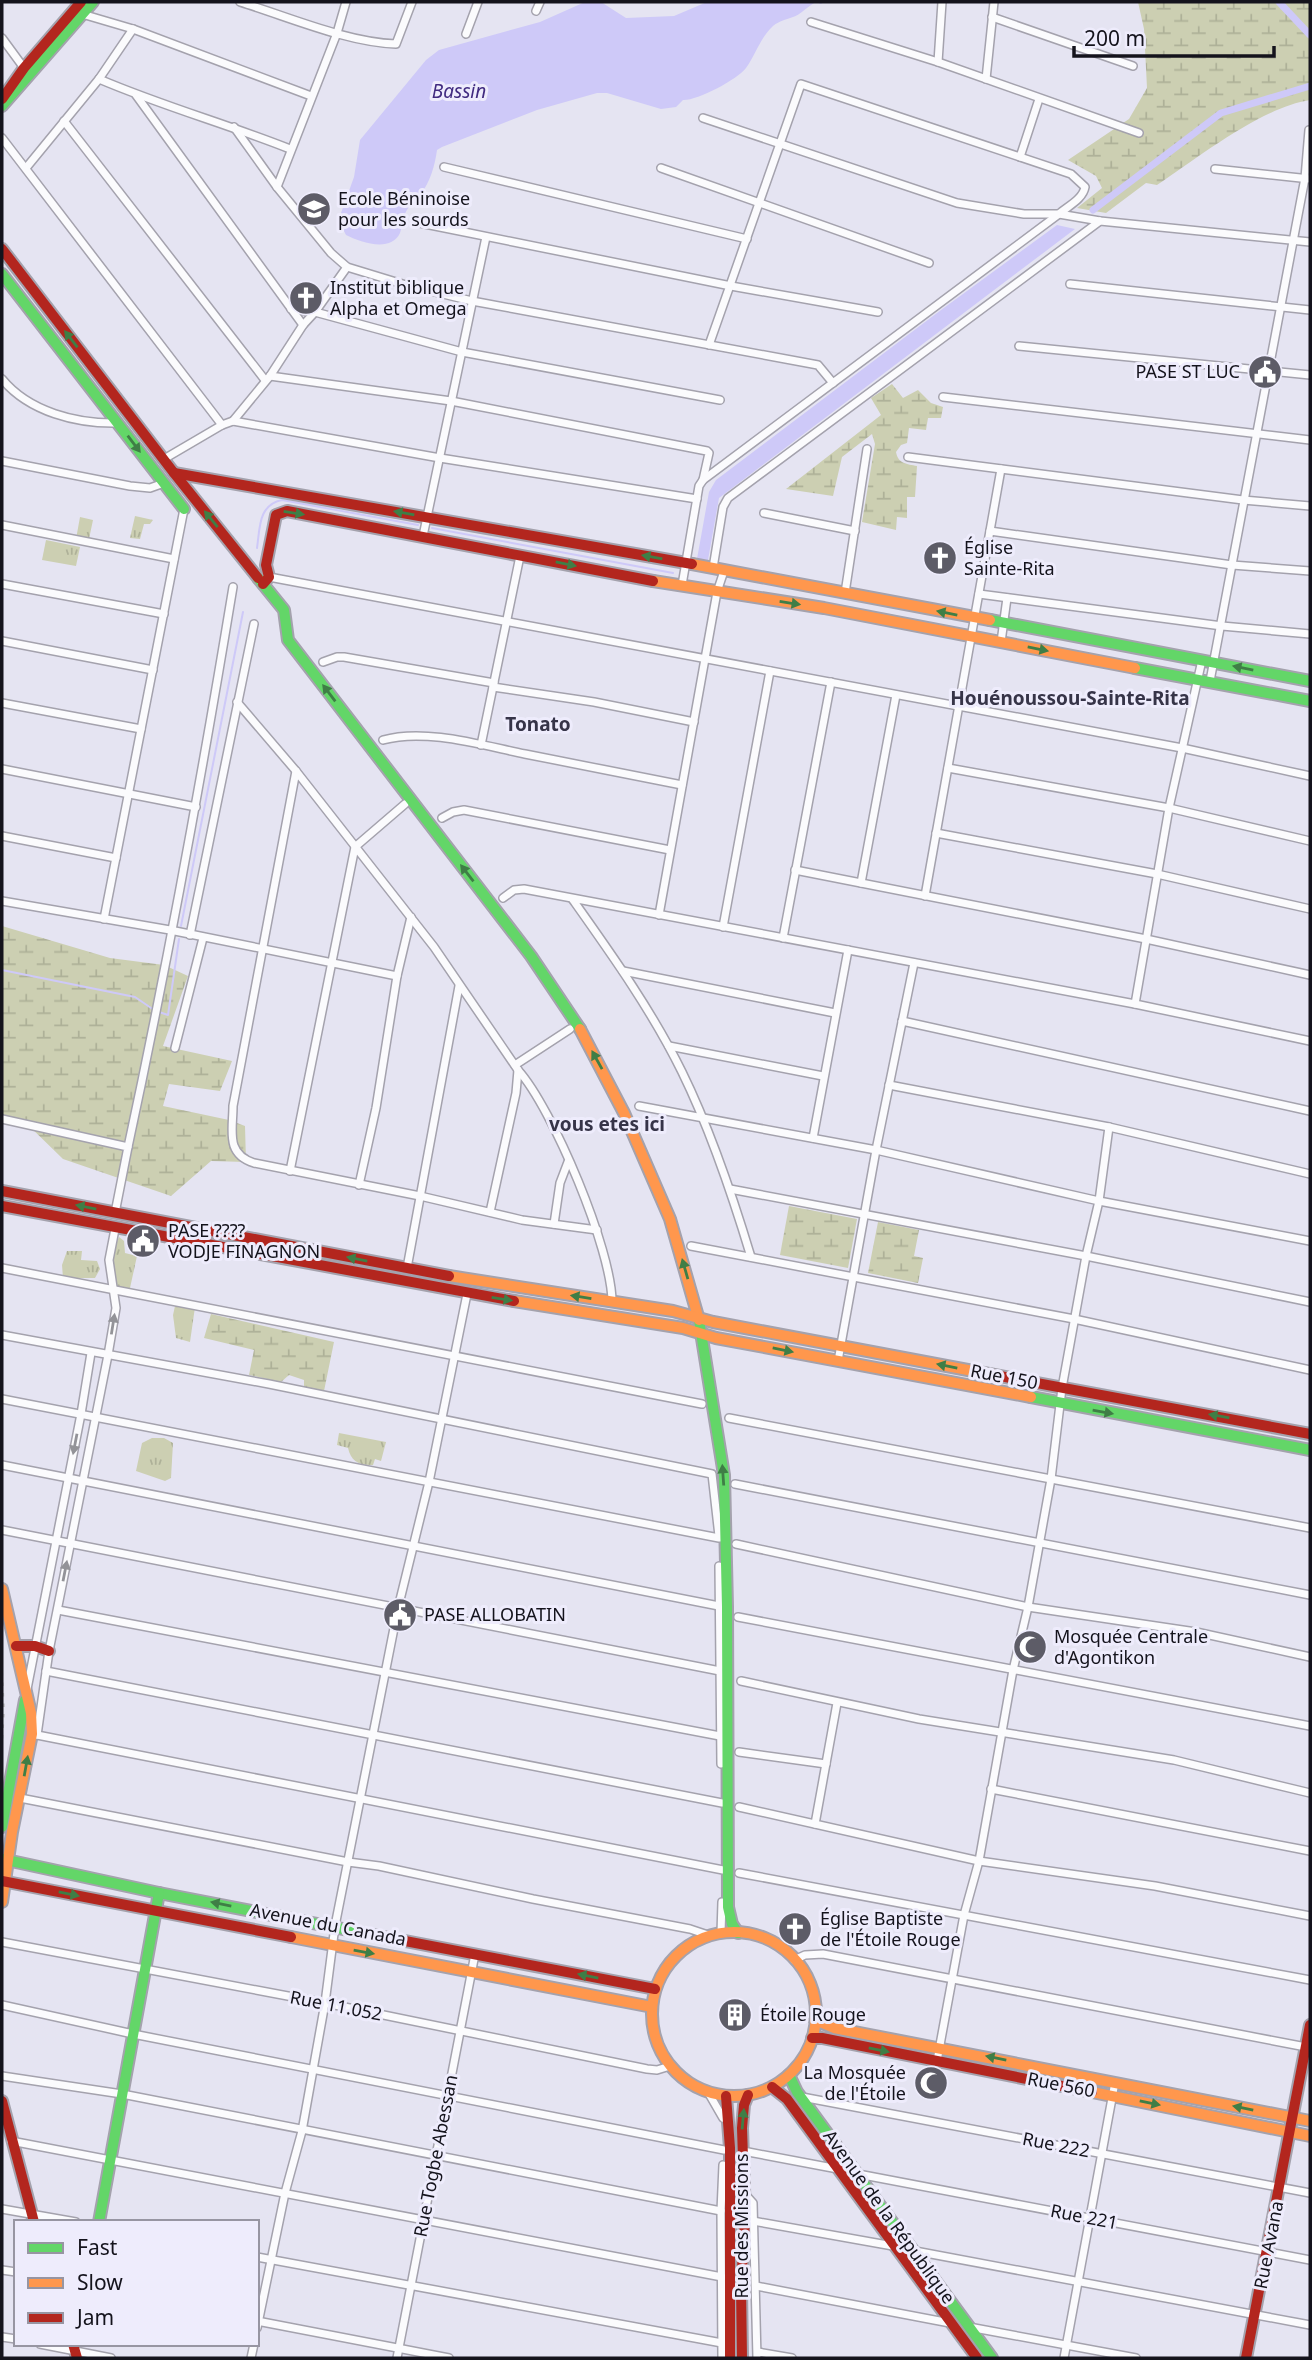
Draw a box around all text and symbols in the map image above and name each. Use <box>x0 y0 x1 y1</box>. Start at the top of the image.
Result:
scale bar <box>1074 14 1274 58</box>
text: 200 m <box>1084 24 1145 52</box>
water label: Bassin <box>432 78 486 104</box>
place label: Ecole Béninoise pour les sourds <box>338 186 470 231</box>
school or university icon: Ecole Béninoise pour les sourds <box>295 190 333 228</box>
place label: Institut biblique Alpha et Omega <box>330 275 467 320</box>
church icon: Institut biblique Alpha et Omega <box>287 279 325 317</box>
one-way arrow <box>65 330 79 348</box>
public building icon: PASE ST LUC <box>1246 353 1284 391</box>
place label: PASE ST LUC <box>1136 359 1240 383</box>
one-way arrow <box>127 434 141 453</box>
one-way arrow <box>393 507 415 518</box>
one-way arrow <box>283 508 305 519</box>
one-way arrow <box>203 510 218 528</box>
place label: Église Sainte-Rita <box>964 535 1055 580</box>
church icon: Église Sainte-Rita <box>921 539 959 577</box>
one-way arrow <box>641 552 663 563</box>
one-way arrow <box>555 559 577 570</box>
one-way arrow <box>779 598 801 609</box>
one-way arrow <box>936 607 958 618</box>
one-way arrow <box>1027 644 1049 655</box>
one-way arrow <box>1232 662 1254 673</box>
one-way arrow <box>321 684 336 702</box>
district label: Houénoussou-Sainte-Rita <box>950 685 1190 711</box>
district label: Tonato <box>505 711 571 737</box>
one-way arrow <box>461 864 475 882</box>
one-way arrow <box>591 1050 603 1069</box>
district label: vous etes ici <box>549 1111 665 1137</box>
one-way arrow <box>75 1202 97 1213</box>
place label: PASE ???? VODJE FINAGNON <box>168 1218 320 1263</box>
public building icon: PASE ???? VODJE FINAGNON <box>124 1222 162 1260</box>
one-way arrow <box>346 1253 368 1264</box>
one-way arrow <box>680 1258 690 1279</box>
one-way arrow <box>570 1291 592 1302</box>
one-way arrow <box>491 1294 513 1305</box>
one-way arrow <box>108 1313 119 1335</box>
one-way arrow <box>772 1345 794 1356</box>
street label: Rue 150 <box>969 1358 1040 1394</box>
one-way arrow <box>936 1361 958 1372</box>
one-way arrow <box>1092 1406 1114 1417</box>
one-way arrow <box>1208 1410 1230 1421</box>
one-way arrow <box>70 1433 81 1455</box>
one-way arrow <box>717 1464 728 1486</box>
one-way arrow <box>60 1560 71 1582</box>
public building icon: PASE ALLOBATIN <box>381 1596 419 1634</box>
place label: PASE ALLOBATIN <box>424 1602 566 1626</box>
place label: Mosquée Centrale d'Agontikon <box>1054 1624 1208 1669</box>
mosque icon: Mosquée Centrale d'Agontikon <box>1011 1628 1049 1666</box>
one-way arrow <box>21 1755 32 1777</box>
one-way arrow <box>58 1888 80 1899</box>
street label: Avenue du Canada <box>248 1897 408 1951</box>
one-way arrow <box>210 1899 232 1910</box>
place label: Église Baptiste de l'Étoile Rouge <box>820 1906 961 1951</box>
church icon: Église Baptiste de l'Étoile Rouge <box>776 1910 814 1948</box>
one-way arrow <box>353 1947 375 1958</box>
one-way arrow <box>577 1970 599 1981</box>
street label: Rue 11.052 <box>288 1984 384 2026</box>
building icon: Étoile Rouge <box>716 1996 754 2034</box>
place label: Étoile Rouge <box>760 2002 866 2026</box>
one-way arrow <box>868 2044 890 2055</box>
one-way arrow <box>985 2053 1007 2064</box>
place label: La Mosquée de l'Étoile <box>803 2060 906 2105</box>
mosque icon: La Mosquée de l'Étoile <box>912 2064 950 2102</box>
street label: Rue 560 <box>1026 2066 1097 2102</box>
street label: Rue Togbe Abessan <box>408 2073 463 2239</box>
one-way arrow <box>1139 2097 1161 2108</box>
one-way arrow <box>1232 2103 1254 2114</box>
one-way arrow <box>738 2108 749 2130</box>
street label: Avenue de la République <box>819 2125 961 2308</box>
street label: Rue 222 <box>1021 2126 1092 2162</box>
street label: Rue des Missions <box>729 2153 753 2299</box>
street label: Rue 221 <box>1049 2198 1120 2234</box>
street label: Rue Avana <box>1248 2199 1288 2291</box>
legend <box>14 2220 259 2346</box>
text: Fast <box>77 2233 118 2261</box>
text: Slow <box>77 2268 123 2296</box>
text: Jam <box>75 2303 114 2331</box>

